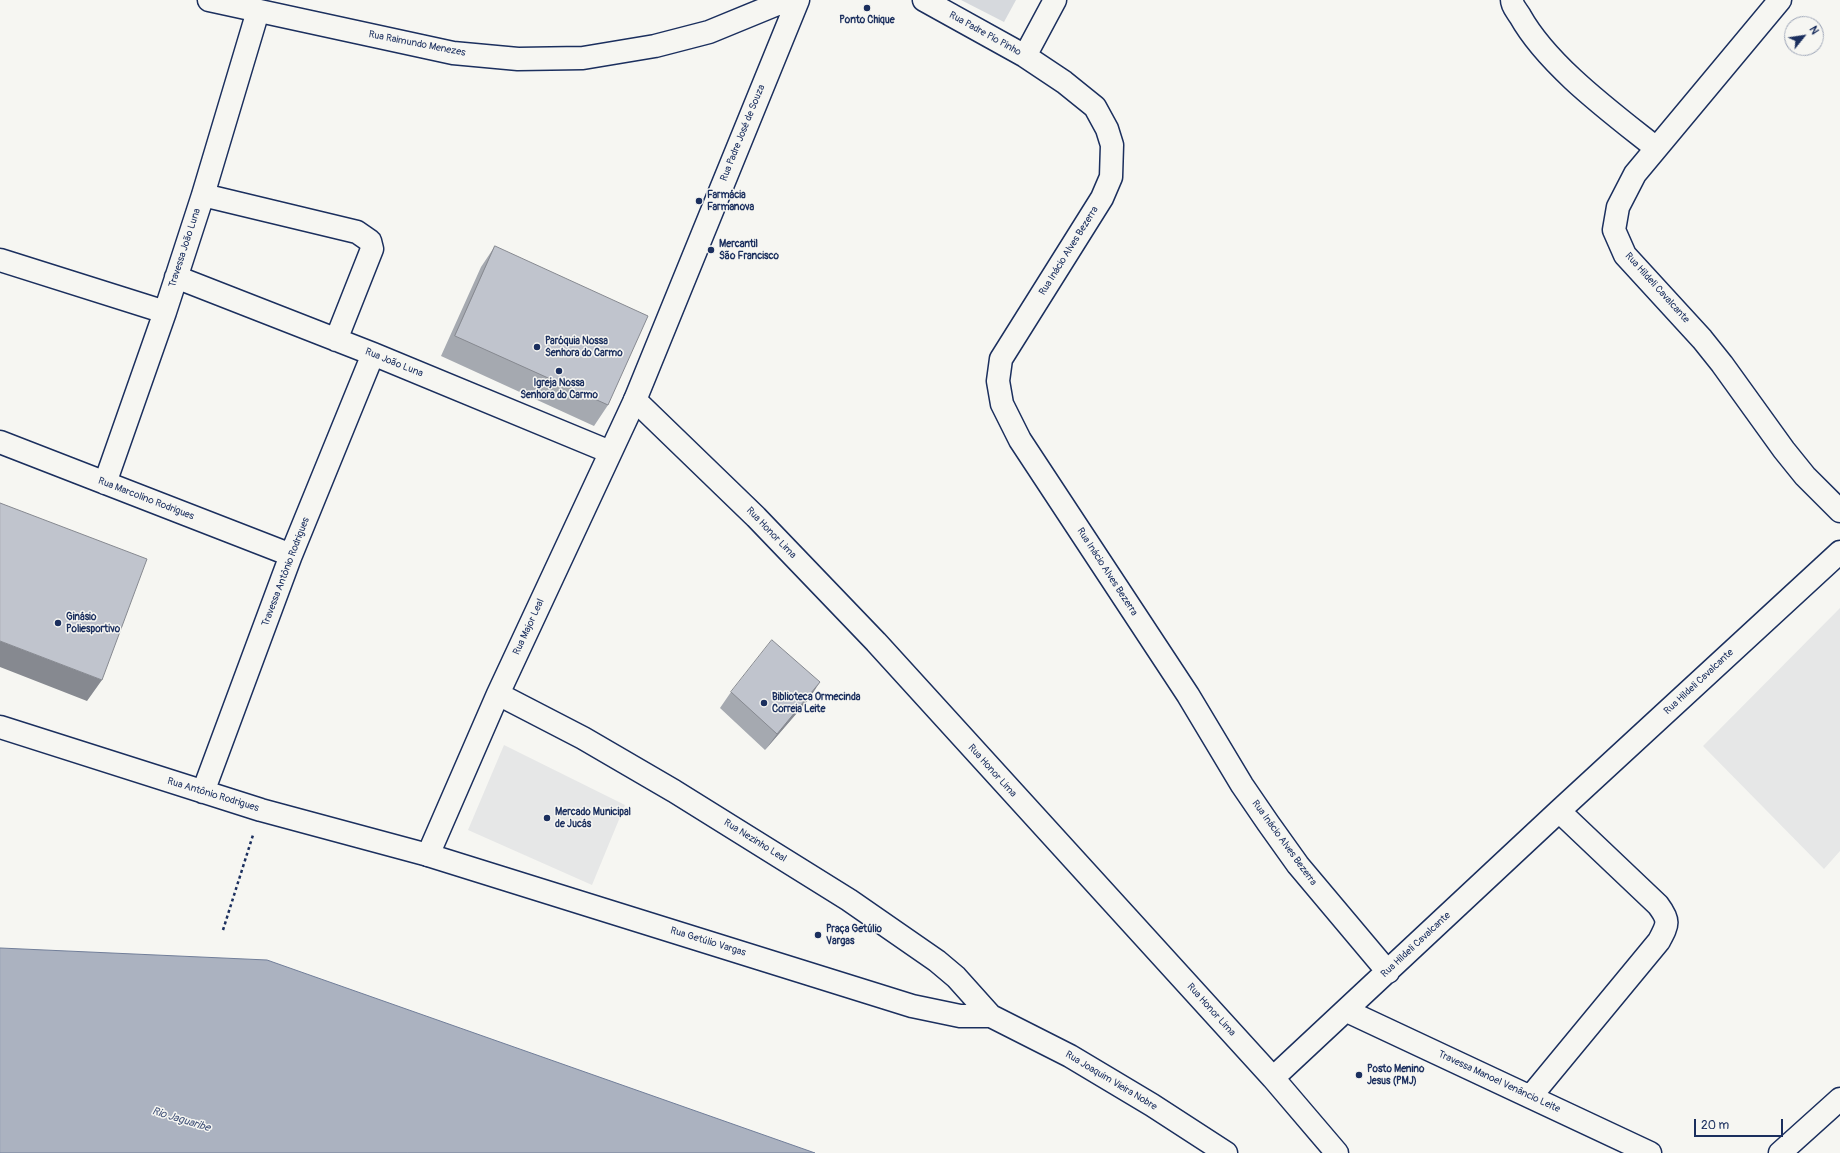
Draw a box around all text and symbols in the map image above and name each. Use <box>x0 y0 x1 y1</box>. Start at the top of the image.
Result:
marker: Ponto Chique <box>862 3 872 13</box>
street label: Rua Padre Pio Pinho <box>947 9 1023 59</box>
place label: Ponto Chique <box>839 14 895 26</box>
north arrow <box>1784 16 1824 56</box>
text: N <box>1806 24 1821 37</box>
street label: Rua Raimundo Menezes <box>367 29 467 59</box>
street label: Rua Padre José de Souza <box>718 83 768 183</box>
place label: Farmácia Farmanova <box>707 189 754 212</box>
marker: Farmácia Farmanova <box>694 196 704 206</box>
street label: Rua Inácio Alves Bezerra <box>1037 204 1101 298</box>
street label: Travessa João Luna <box>167 207 203 289</box>
place label: Mercantil São Francisco <box>719 238 779 262</box>
marker: Mercantil São Francisco <box>706 245 716 255</box>
street label: Rua Hildeli Cavalcante <box>1622 250 1692 326</box>
place label: Paróquia Nossa Senhora do Carmo <box>545 335 623 358</box>
marker: Paróquia Nossa Senhora do Carmo <box>532 342 542 352</box>
street label: Rua João Luna <box>363 346 425 380</box>
marker: Igreja Nossa Senhora do Carmo <box>554 366 564 376</box>
place label: Igreja Nossa Senhora do Carmo <box>520 377 598 400</box>
street label: Rua Marcolino Rodrigues <box>96 475 196 523</box>
street label: Rua Honor Lima <box>743 505 799 561</box>
street label: Travessa Antônio Rodrigues <box>260 516 312 628</box>
street label: Rua Inácio Alves Bezerra <box>1074 526 1140 618</box>
street label: Rua Major Leal <box>511 597 547 657</box>
place label: Ginásio Poliesportivo <box>66 611 120 634</box>
marker: Ginásio Poliesportivo <box>53 618 63 628</box>
street label: Rua Hildeli Cavalcante <box>1662 647 1736 717</box>
place label: Biblioteca Ormecinda Correia Leite <box>772 691 860 714</box>
marker: Biblioteca Ormecinda Correia Leite <box>759 698 769 708</box>
street label: Rua Honor Lima <box>965 742 1019 800</box>
street label: Rua Antônio Rodrigues <box>166 775 260 815</box>
street label: Rua Inácio Alves Bezerra <box>1249 798 1319 888</box>
place label: Mercado Municipal de Jucás <box>555 806 631 830</box>
marker: Mercado Municipal de Jucás <box>542 813 552 823</box>
street label: Rua Nezinho Leal <box>721 817 789 865</box>
street label: Rua Hildeli Cavalcante <box>1379 910 1453 980</box>
place label: Praça Getúlio Vargas <box>826 923 882 946</box>
street label: Rua Getúlio Vargas <box>669 925 747 959</box>
marker: Praça Getúlio Vargas <box>813 930 823 940</box>
street label: Rua Honor Lima <box>1184 981 1238 1039</box>
street label: Travessa Manoel Venâncio Leite <box>1436 1048 1562 1116</box>
street label: Rua Joaquim Vieira Nobre <box>1063 1049 1159 1113</box>
place label: Posto Menino Jesus (PMJ) <box>1367 1063 1424 1086</box>
marker: Posto Menino Jesus (PMJ) <box>1354 1070 1364 1080</box>
water label: Rio Jaguaribe <box>150 1105 212 1135</box>
scale bar <box>1696 1111 1785 1137</box>
text: 20 m <box>1701 1118 1729 1133</box>

